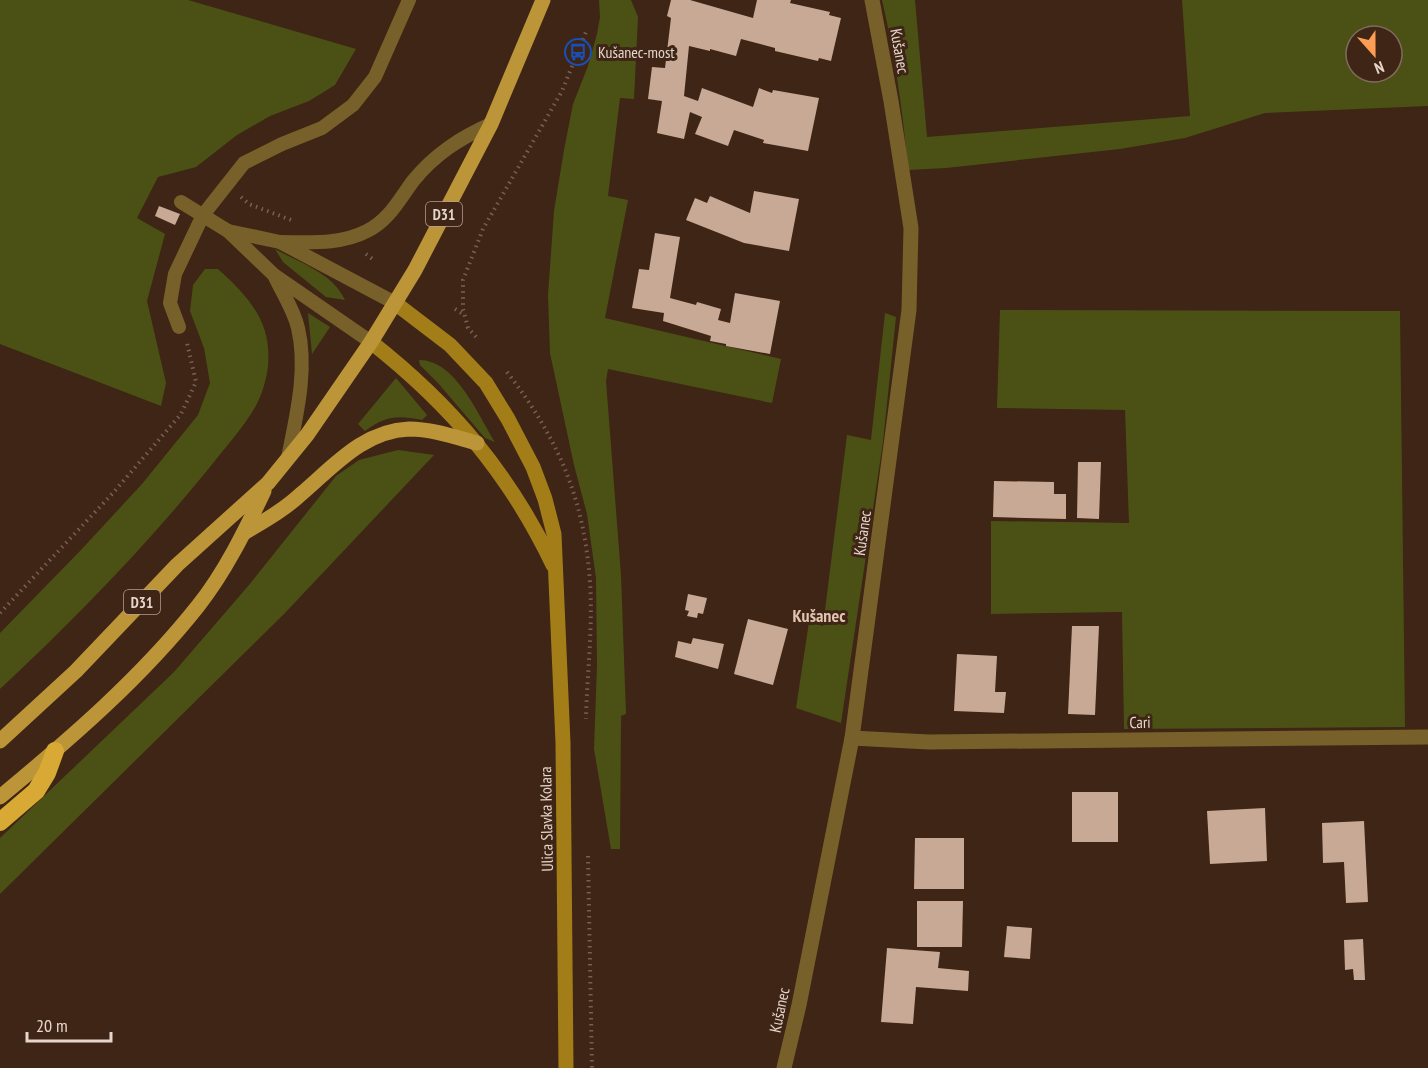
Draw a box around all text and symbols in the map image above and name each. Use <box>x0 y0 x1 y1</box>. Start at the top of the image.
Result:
north arrow <box>1344 24 1404 84</box>
street label: Kušanec <box>886 27 914 75</box>
bus stop icon: Kušanec-most <box>563 37 593 67</box>
place label: Kušanec-most <box>598 42 675 62</box>
text: N <box>1372 57 1387 79</box>
road number: D31 <box>426 202 462 226</box>
street label: Kušanec <box>849 509 875 557</box>
road number: D31 <box>124 590 160 614</box>
district label: Kušanec <box>793 604 846 627</box>
street label: Cari <box>1129 712 1151 732</box>
street label: Ulica Slavka Kolara <box>535 766 557 872</box>
street label: Kušanec <box>764 985 794 1034</box>
scale bar <box>27 1005 111 1043</box>
text: 20 m <box>36 1014 68 1037</box>

